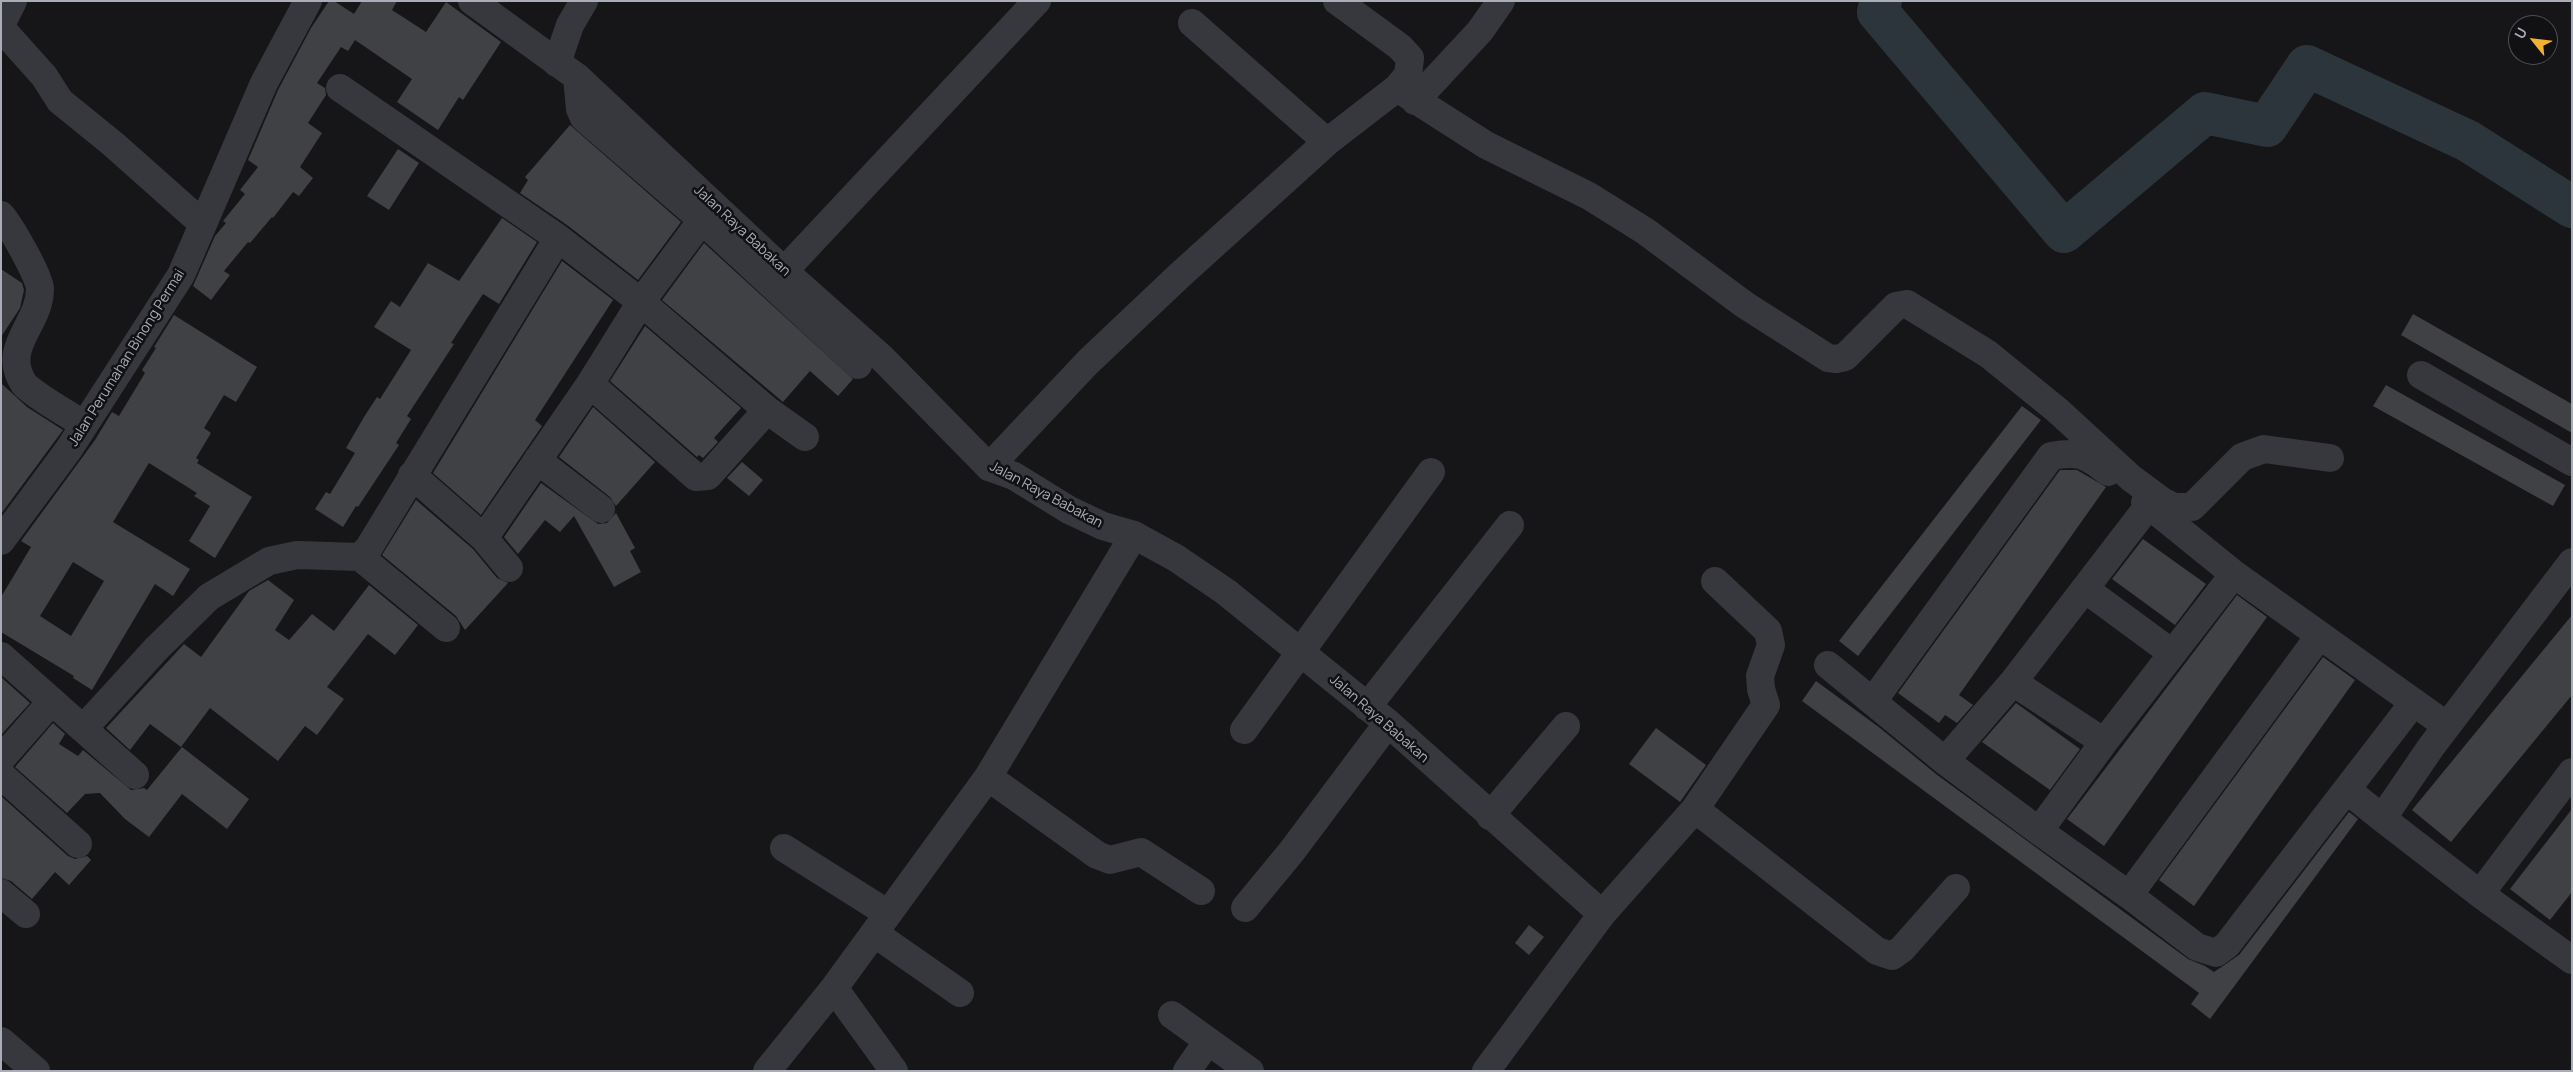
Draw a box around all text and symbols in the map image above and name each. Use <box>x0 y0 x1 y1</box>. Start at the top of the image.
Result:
north arrow <box>2508 15 2558 65</box>
text: U <box>2510 24 2531 42</box>
street label: Jalan Raya Babakan <box>690 182 794 280</box>
street label: Jalan Perumahan Binong Permai <box>65 266 189 450</box>
street label: Jalan Raya Babakan <box>987 458 1105 532</box>
street label: Jalan Raya Babakan <box>1326 671 1432 767</box>

